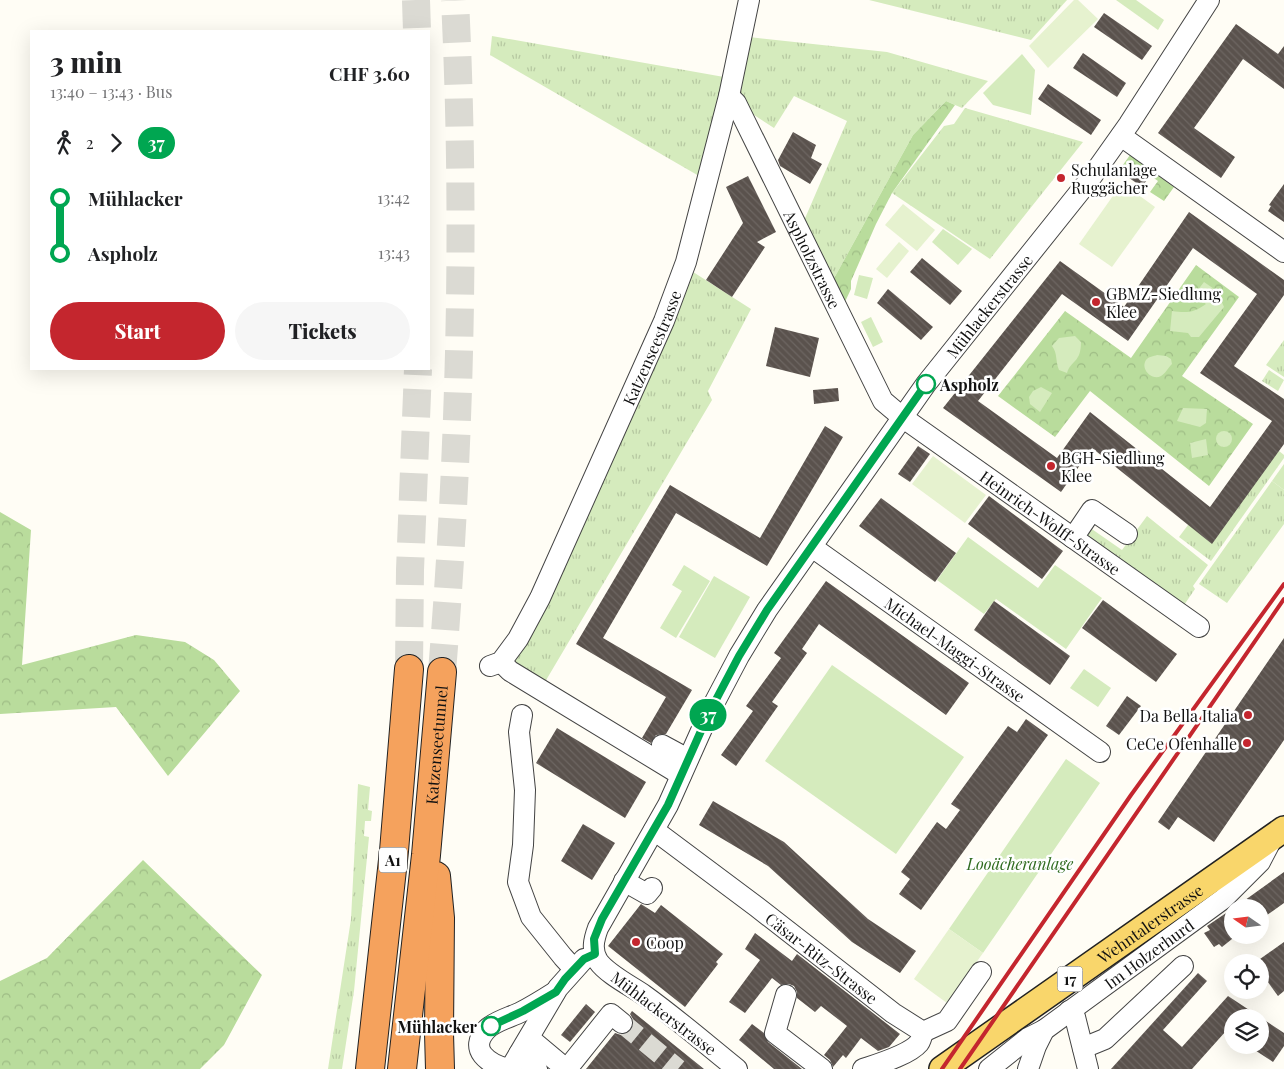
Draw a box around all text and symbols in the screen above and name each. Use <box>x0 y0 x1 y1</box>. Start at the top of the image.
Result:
text: 3 min <box>50 43 122 80</box>
text: CHF 3.60 <box>329 60 410 86</box>
text: 13:40 – 13:43 · Bus <box>50 81 172 102</box>
icon: walk <box>50 129 78 157</box>
icon: forward <box>102 129 130 157</box>
text: 37 <box>148 131 165 155</box>
text: 2 <box>86 132 94 153</box>
place label: Schulanlage Ruggächer <box>1071 159 1157 198</box>
marker: Schulanlage Ruggächer <box>1055 172 1067 184</box>
text: Mühlacker <box>88 185 183 211</box>
text: 13:42 <box>377 187 410 208</box>
street label: Aspholzstrasse <box>779 206 846 312</box>
text: Aspholz <box>88 240 158 266</box>
text: 13:43 <box>378 242 410 263</box>
street label: Mühlackerstrasse <box>941 249 1037 362</box>
place label: GBMZ-Siedlung Klee <box>1106 283 1222 322</box>
street label: Katzenseestrasse <box>617 287 685 408</box>
marker: GBMZ-Siedlung Klee <box>1090 296 1102 308</box>
button: Start <box>50 302 225 360</box>
button: Tickets <box>235 302 410 360</box>
marker: Aspholz <box>916 374 936 394</box>
place label: Aspholz <box>939 374 999 395</box>
place label: BGH-Siedlung Klee <box>1061 447 1165 486</box>
marker: BGH-Siedlung Klee <box>1045 460 1057 472</box>
street label: Heinrich-Wolff-Strasse <box>976 465 1125 579</box>
street label: Michael-Maggi-Strasse <box>881 592 1030 706</box>
street label: Katzenseetunnel <box>420 684 451 805</box>
line badge: 37 <box>686 699 730 731</box>
text: 37 <box>700 703 716 727</box>
place label: Da Bella Italia <box>1140 705 1238 726</box>
marker: Da Bella Italia <box>1242 709 1254 721</box>
place label: CeCe Ofenhalle <box>1126 733 1237 754</box>
marker: CeCe Ofenhalle <box>1241 737 1253 749</box>
road number: A1 <box>379 848 407 872</box>
park label: Looächeranlage <box>966 853 1073 874</box>
street label: Wehntalerstrasse <box>1092 879 1207 968</box>
north arrow <box>1224 899 1269 944</box>
map controls <box>1224 899 1269 1054</box>
street label: Cäsar-Ritz-Strasse <box>762 907 882 1008</box>
street label: Im Holzerhurd <box>1100 914 1198 993</box>
place label: Coop <box>646 932 684 953</box>
marker: Coop <box>630 936 642 948</box>
button: locate <box>1224 954 1269 999</box>
street label: Mühlackerstrasse <box>607 966 721 1060</box>
road number: 17 <box>1058 966 1082 992</box>
button: layers <box>1224 1009 1269 1054</box>
place label: Mühlacker <box>397 1016 478 1037</box>
marker: Mühlacker <box>481 1016 501 1036</box>

